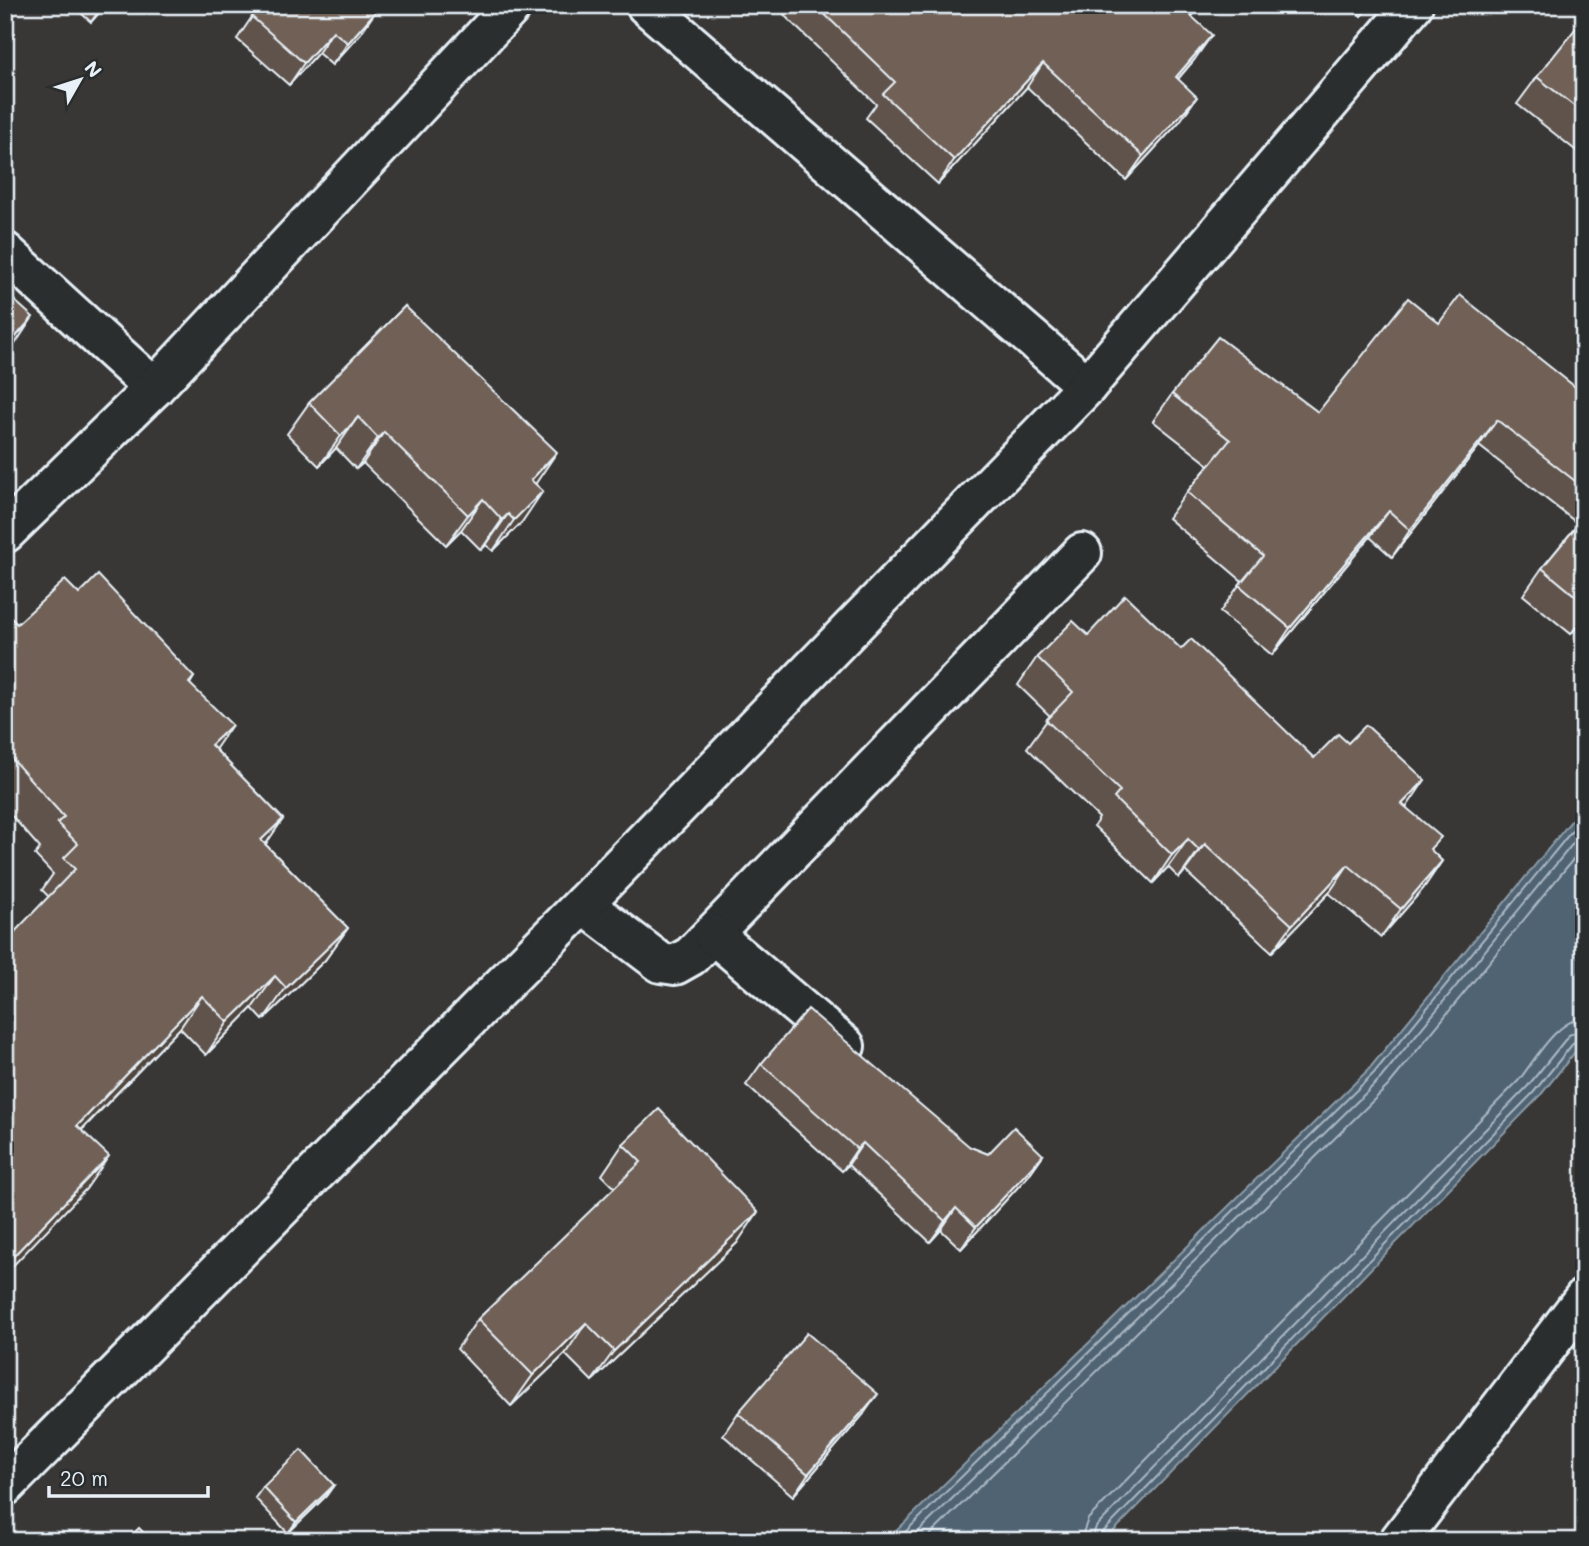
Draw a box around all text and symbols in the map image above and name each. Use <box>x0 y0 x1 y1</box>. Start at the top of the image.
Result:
north arrow <box>46 46 116 116</box>
text: N <box>79 56 108 82</box>
scale bar <box>49 1455 208 1499</box>
text: 20 m <box>60 1464 108 1491</box>

